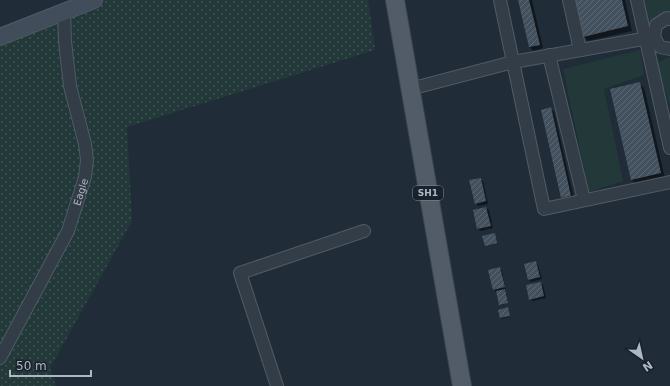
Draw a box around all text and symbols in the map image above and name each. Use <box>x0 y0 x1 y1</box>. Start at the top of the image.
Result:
street label: Eagle <box>71 177 90 207</box>
road number: SH1 <box>413 186 443 200</box>
north arrow <box>622 338 662 378</box>
scale bar <box>10 352 91 378</box>
text: N <box>640 358 655 374</box>
text: 50 m <box>16 359 47 373</box>

